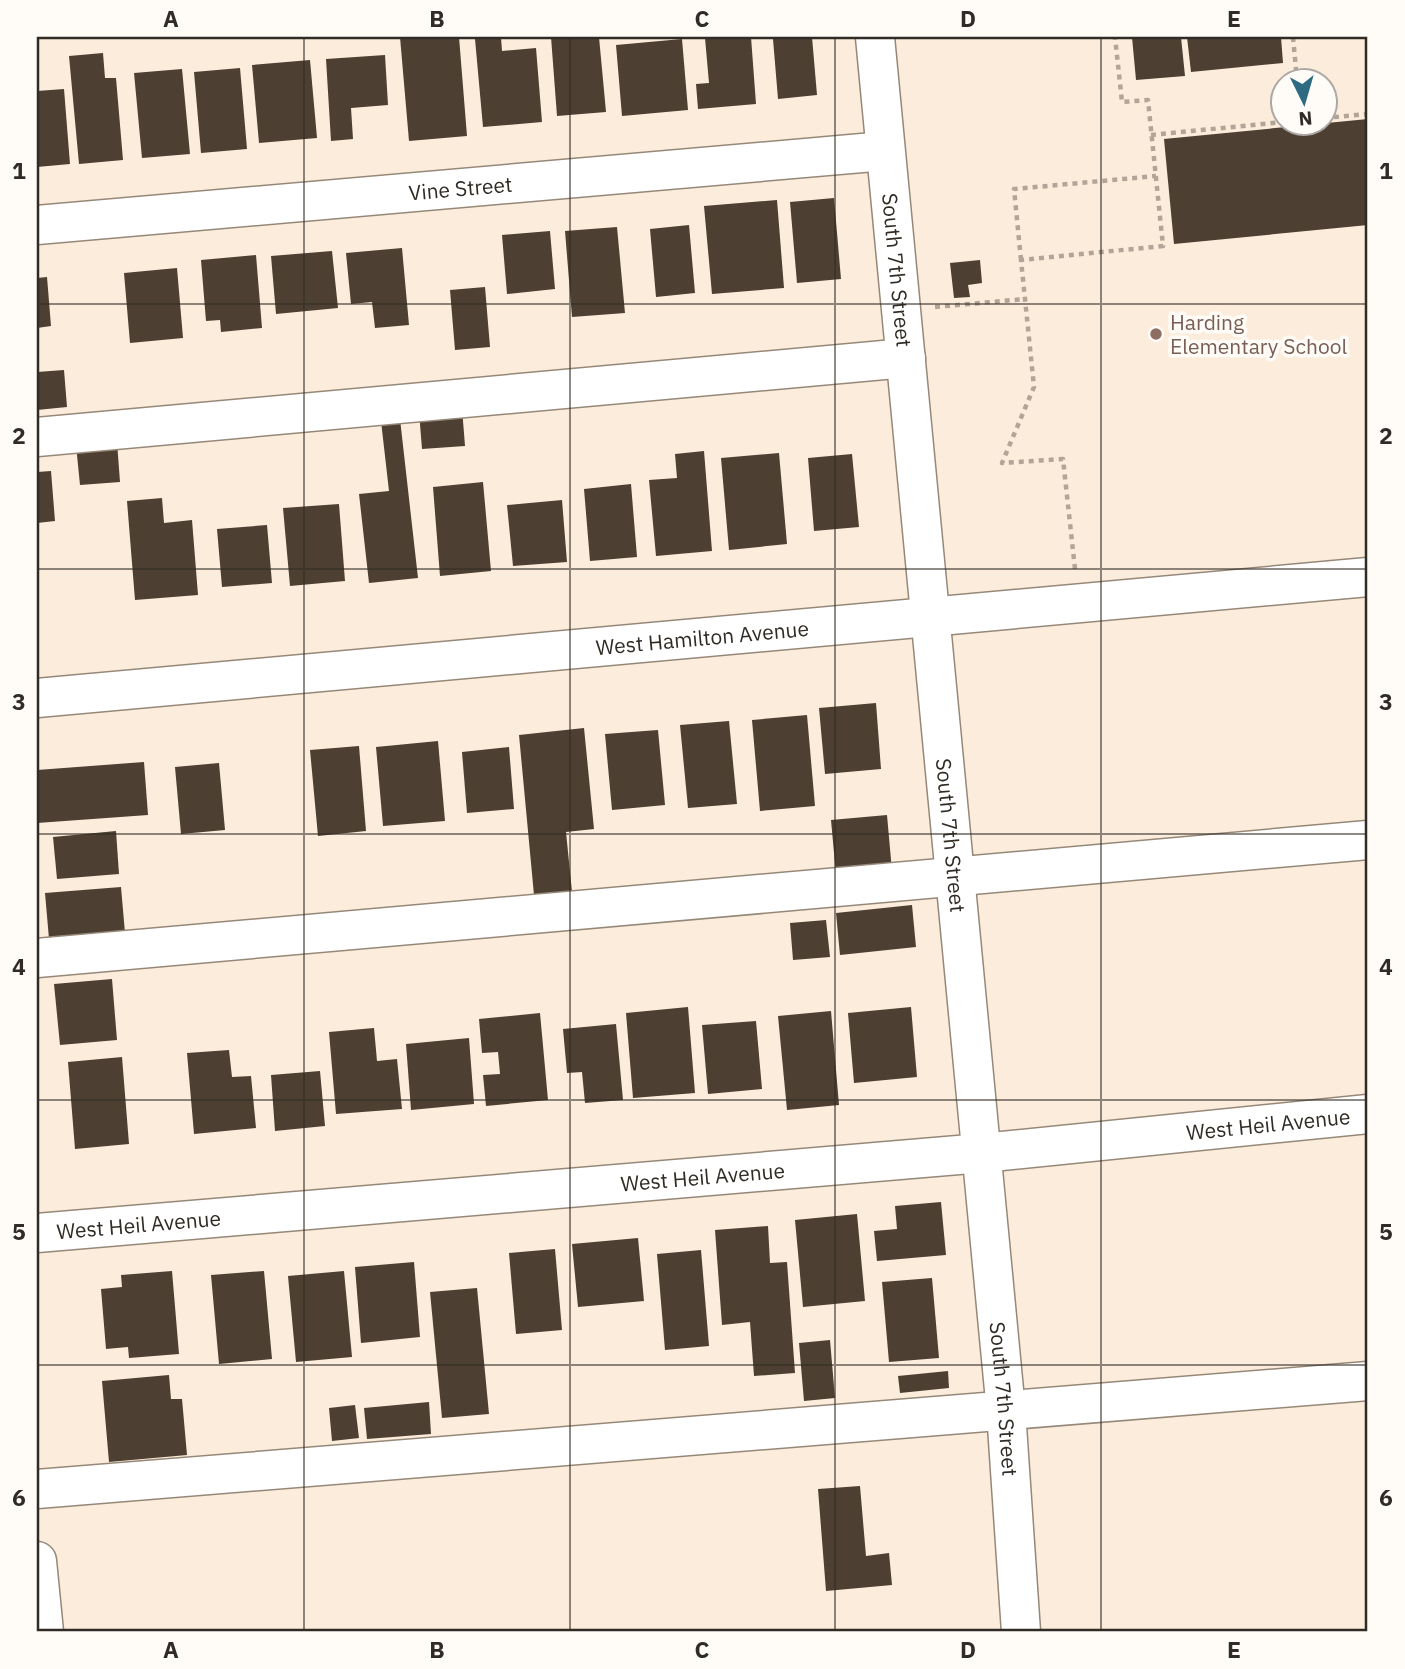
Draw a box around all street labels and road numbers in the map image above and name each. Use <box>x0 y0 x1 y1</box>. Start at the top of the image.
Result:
street label: Vine Street <box>407 170 513 207</box>
street label: South 7th Street <box>876 192 918 348</box>
street label: West Hamilton Avenue <box>595 614 810 661</box>
street label: South 7th Street <box>930 757 972 914</box>
street label: West Heil Avenue <box>1185 1102 1352 1146</box>
street label: West Heil Avenue <box>619 1156 786 1198</box>
street label: West Heil Avenue <box>55 1203 222 1245</box>
street label: South 7th Street <box>984 1320 1024 1477</box>

